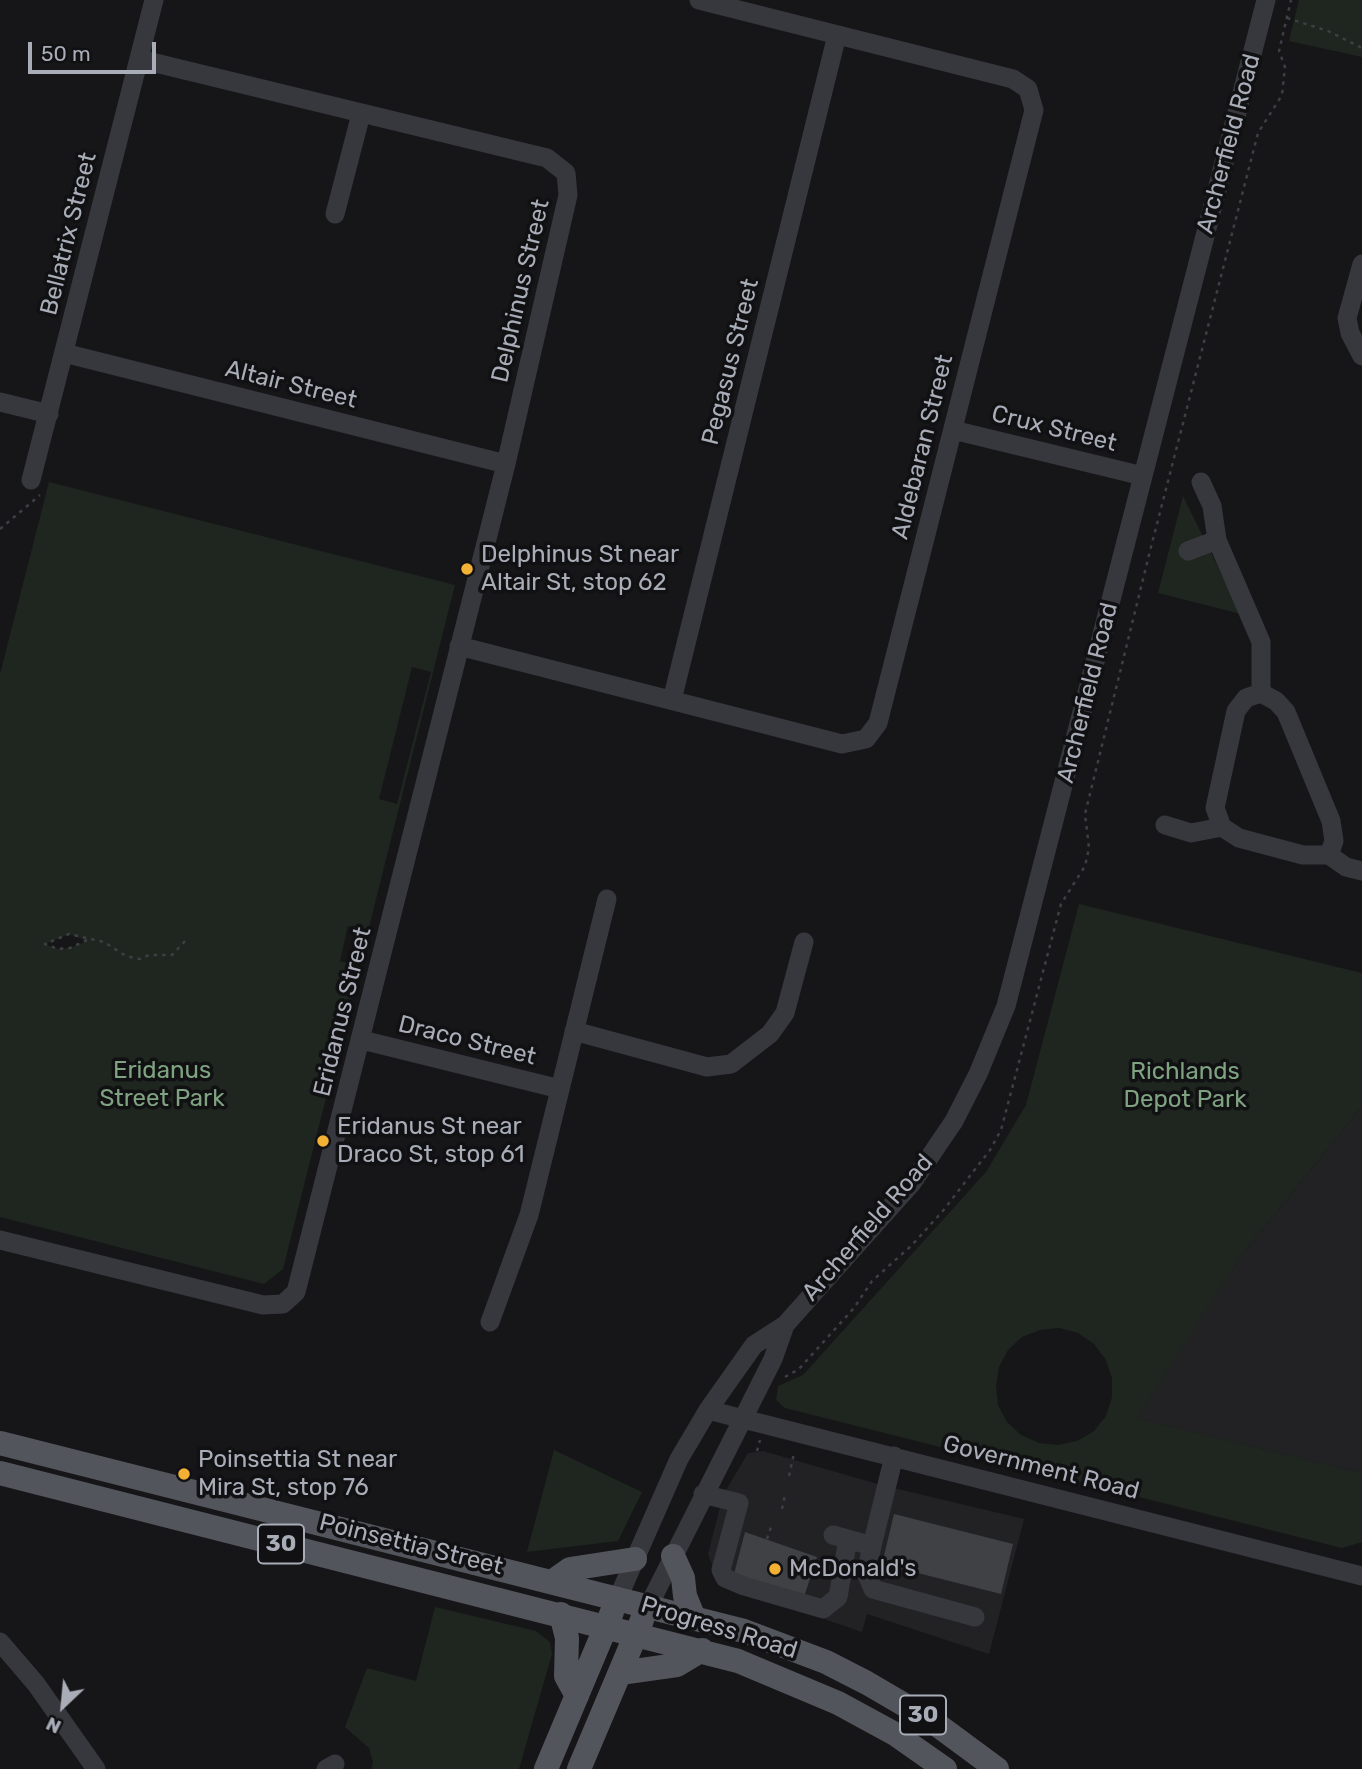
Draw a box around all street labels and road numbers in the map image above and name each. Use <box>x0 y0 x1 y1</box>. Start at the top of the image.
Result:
street label: Archerfield Road <box>1191 51 1267 237</box>
street label: Bellatrix Street <box>35 150 103 318</box>
street label: Delphinus Street <box>486 197 556 385</box>
street label: Pegasus Street <box>696 276 766 448</box>
street label: Aldebaran Street <box>886 352 960 542</box>
street label: Altair Street <box>222 355 360 415</box>
street label: Crux Street <box>989 400 1119 458</box>
street label: Archerfield Road <box>1052 600 1124 786</box>
street label: Eridanus Street <box>308 924 378 1100</box>
street label: Draco Street <box>395 1010 539 1072</box>
street label: Archerfield Road <box>796 1149 940 1307</box>
street label: Government Road <box>940 1430 1142 1506</box>
street label: Poinsettia Street <box>316 1508 506 1582</box>
road number: 30 <box>258 1525 304 1564</box>
street label: Progress Road <box>637 1591 801 1665</box>
road number: 30 <box>900 1696 946 1734</box>

